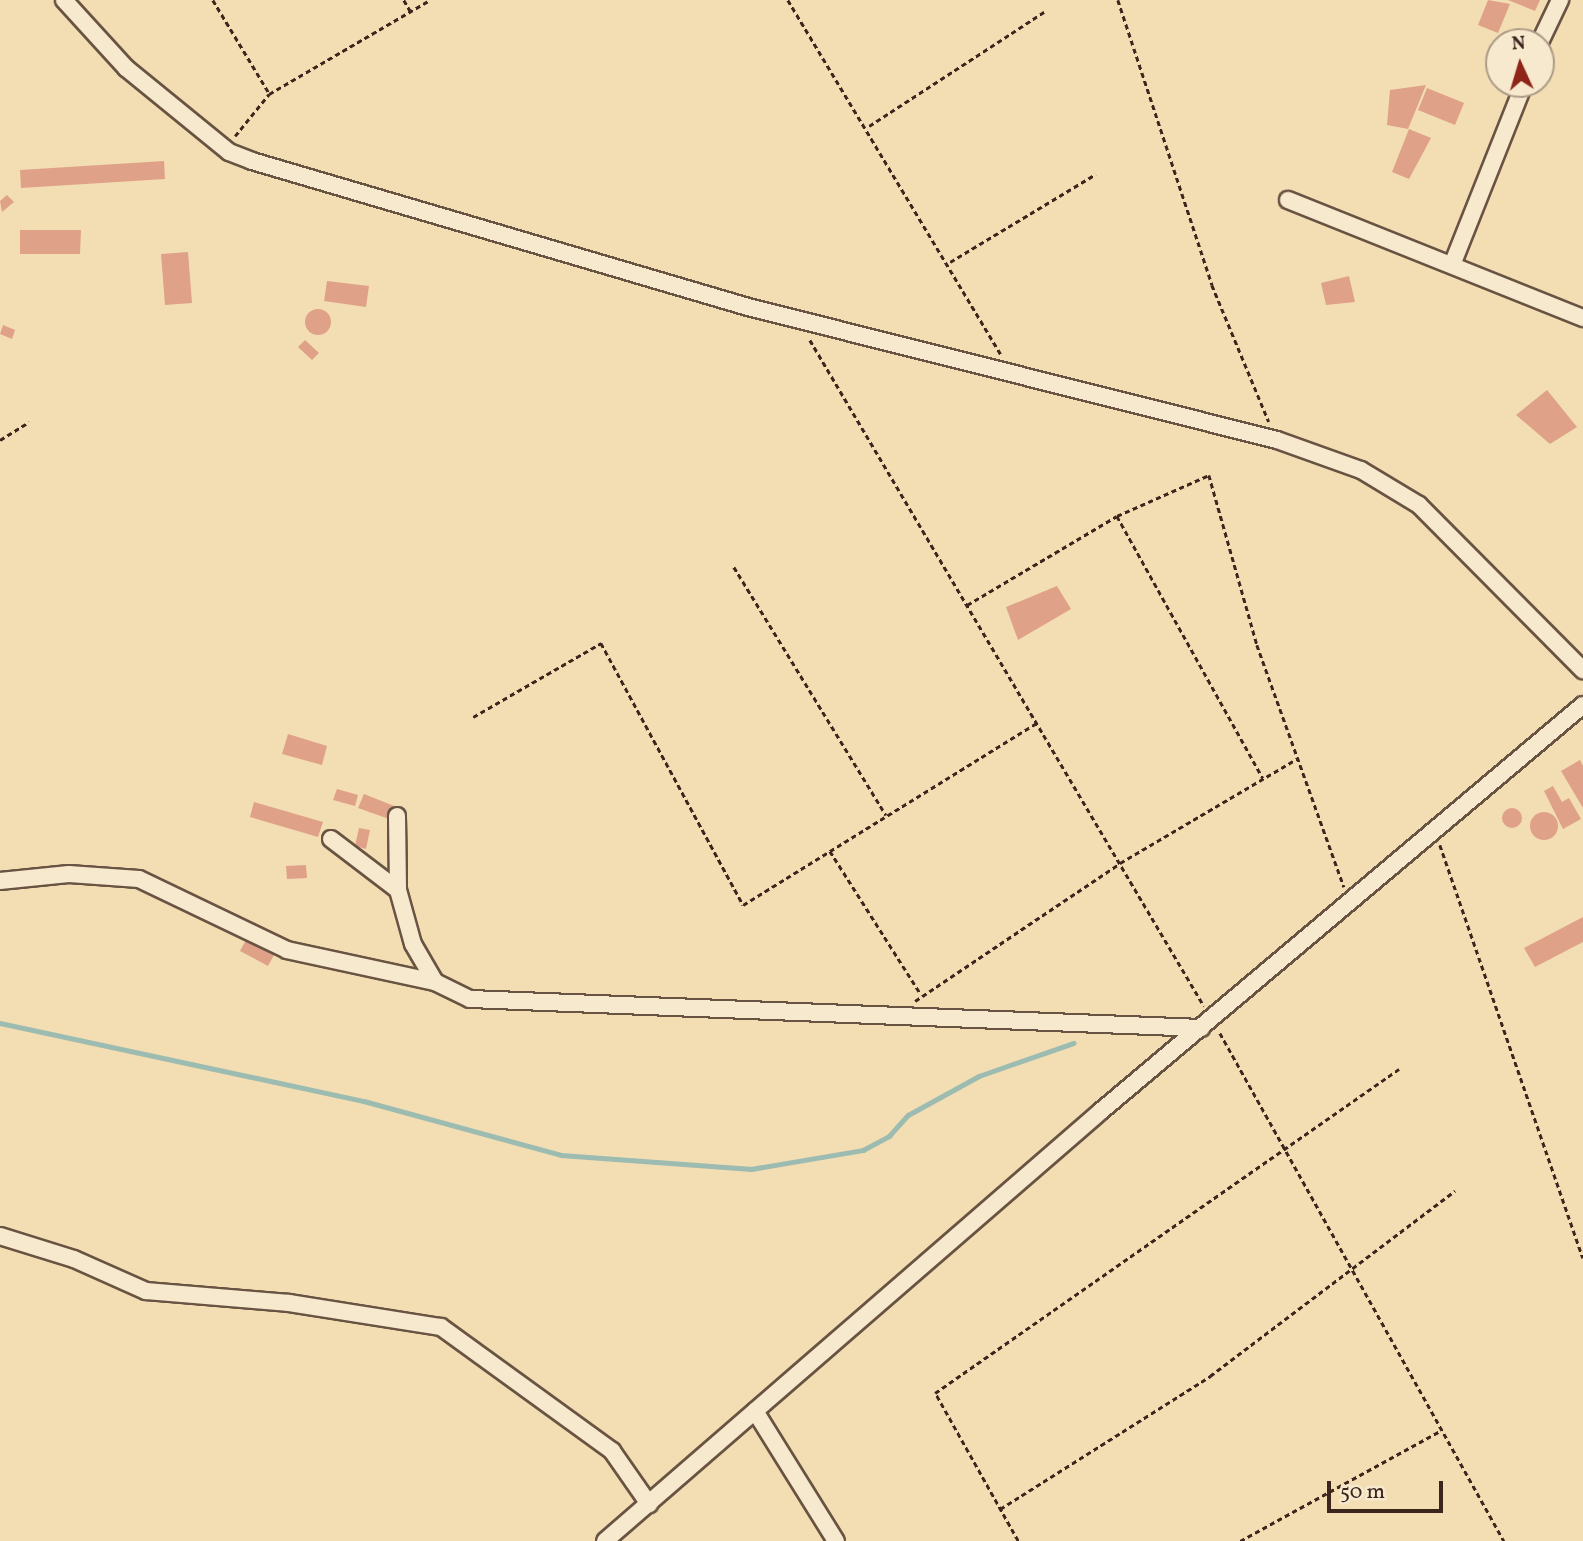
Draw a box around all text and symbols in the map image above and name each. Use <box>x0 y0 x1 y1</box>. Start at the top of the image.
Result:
north arrow <box>1485 28 1555 98</box>
text: N <box>1511 31 1526 57</box>
scale bar <box>1331 1468 1446 1512</box>
text: 50 m <box>1340 1478 1385 1507</box>

